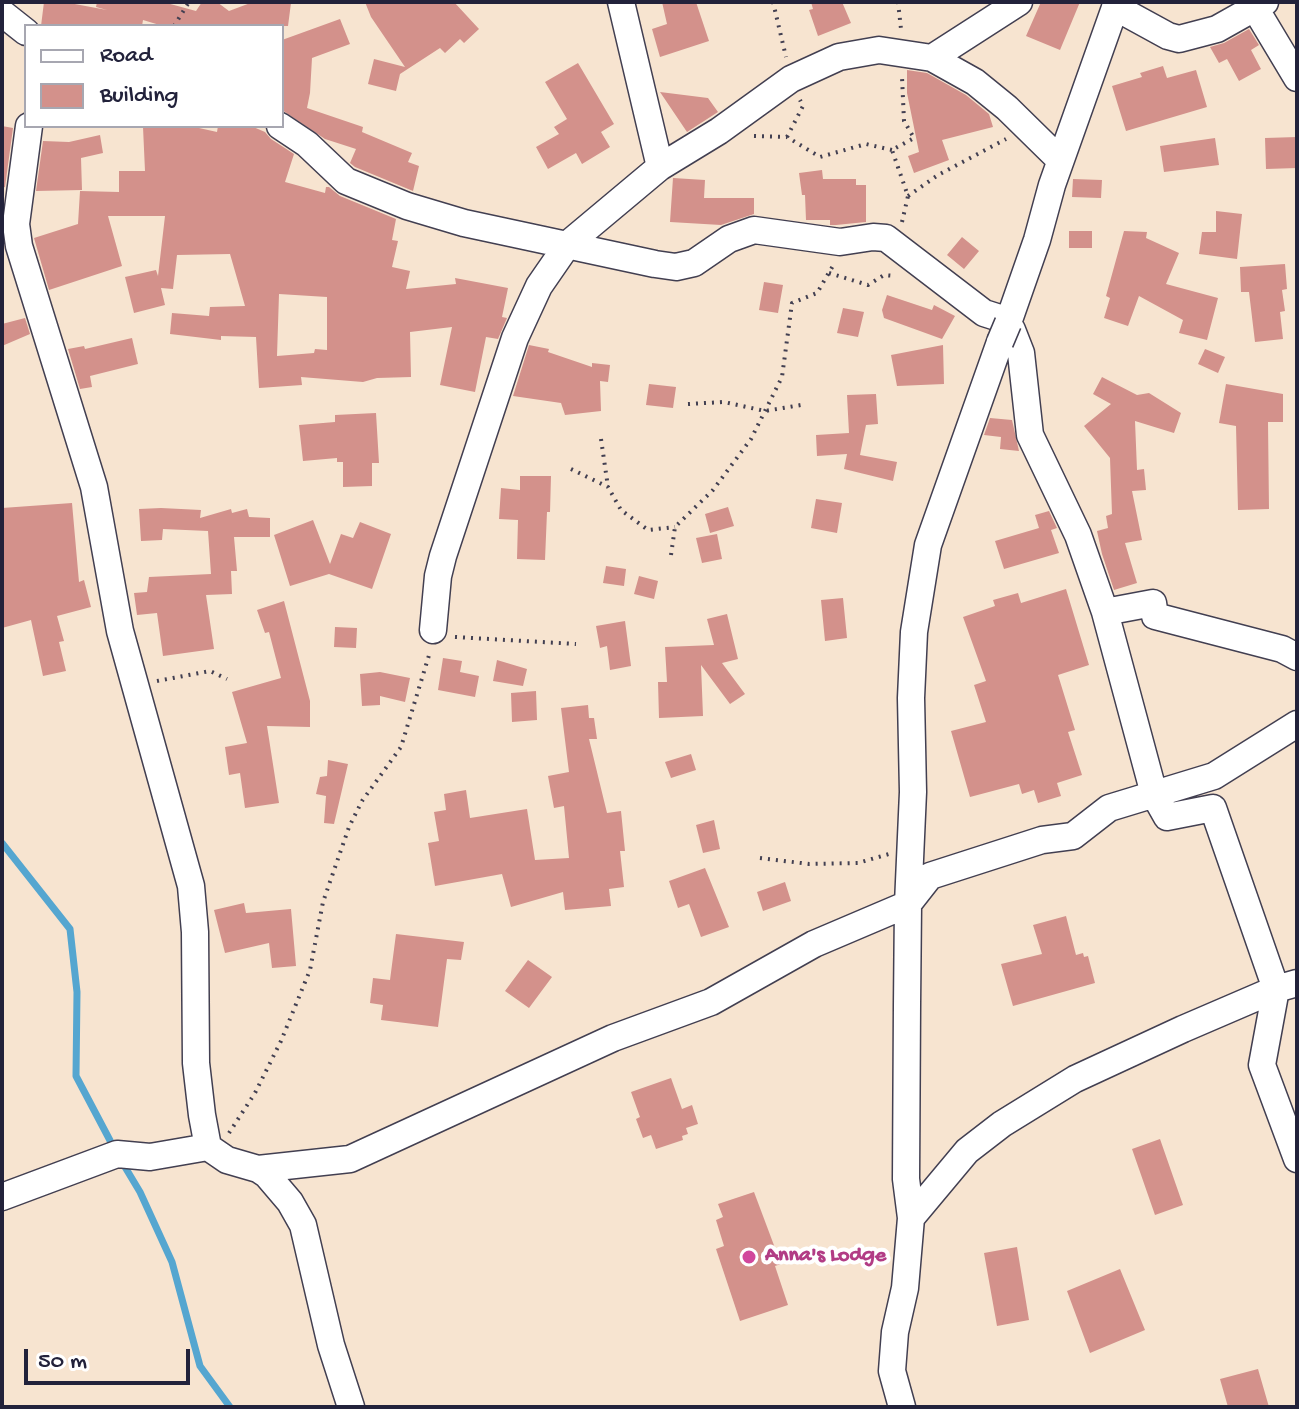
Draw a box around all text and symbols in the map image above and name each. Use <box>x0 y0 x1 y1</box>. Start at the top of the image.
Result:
legend <box>24 24 284 128</box>
text: Road <box>100 42 152 71</box>
text: Building <box>100 82 178 111</box>
place label: Anna's Lodge <box>765 1244 886 1270</box>
marker: Anna's Lodge <box>740 1248 758 1266</box>
scale bar <box>28 1333 194 1383</box>
text: 50 m <box>38 1348 87 1377</box>

